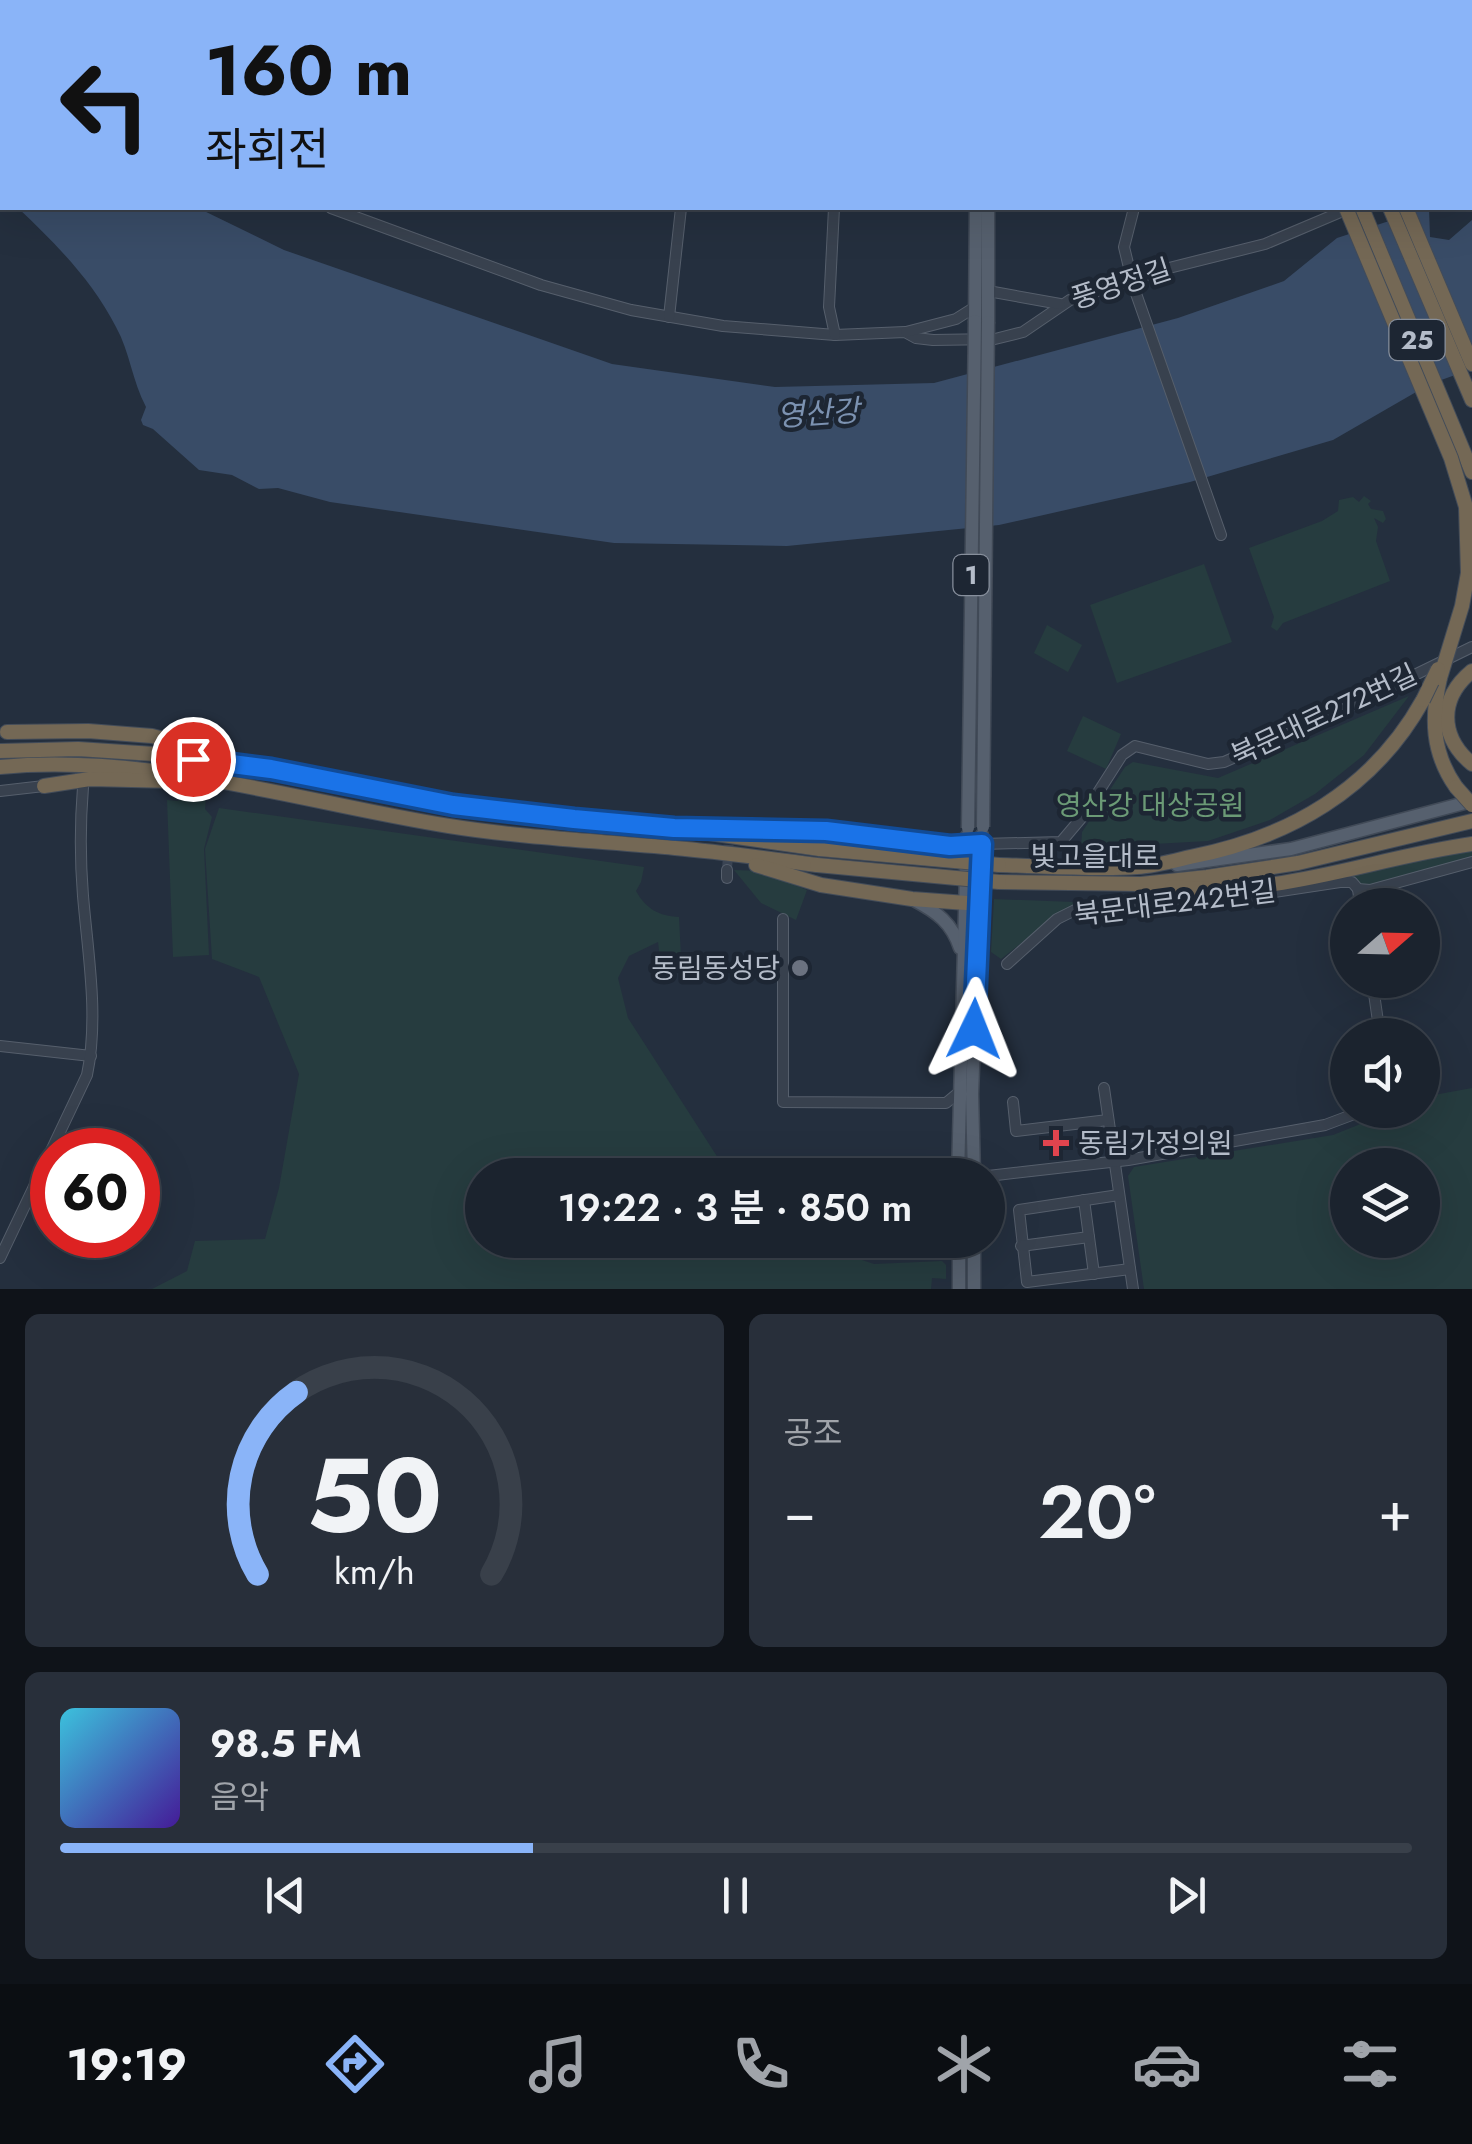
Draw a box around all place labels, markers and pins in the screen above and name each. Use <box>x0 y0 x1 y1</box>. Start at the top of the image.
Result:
pin <box>151 717 236 802</box>
place label: 동림동성당 <box>651 948 780 989</box>
marker: 동림동성당 <box>789 957 811 979</box>
place label: 동림가정의원 <box>1078 1123 1233 1164</box>
marker: 동림가정의원 <box>1043 1130 1069 1156</box>

